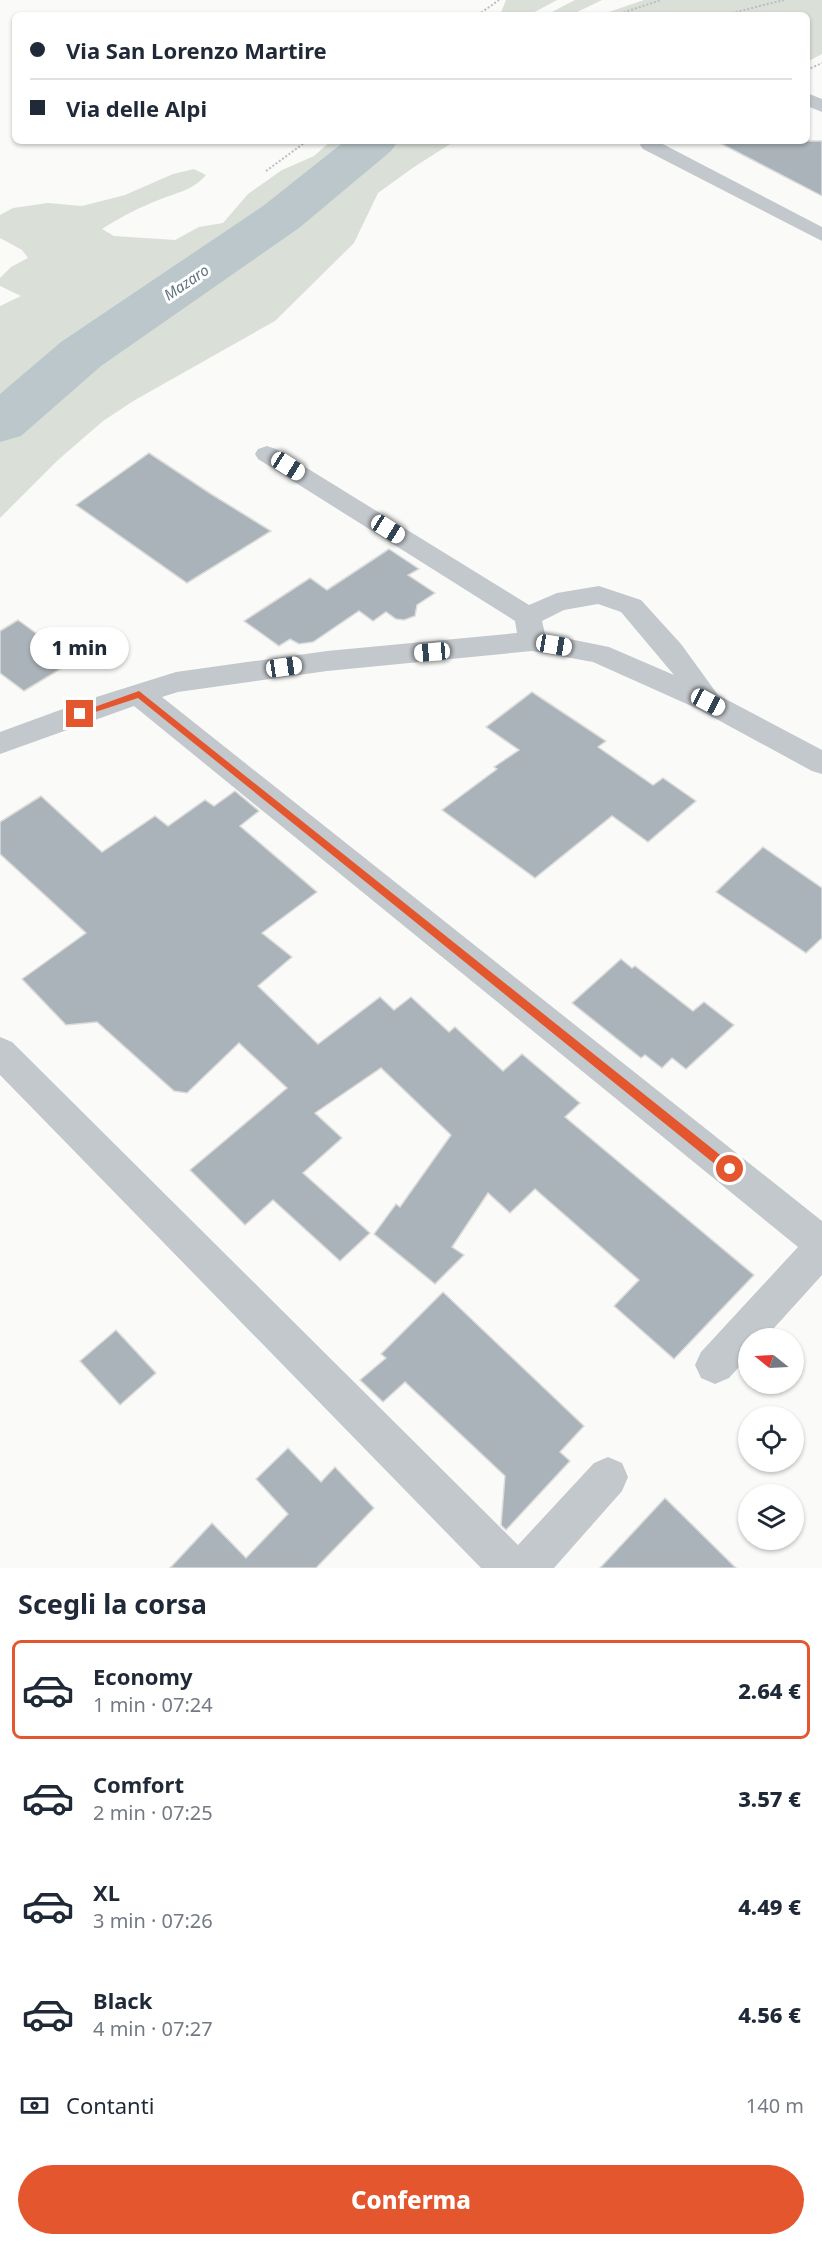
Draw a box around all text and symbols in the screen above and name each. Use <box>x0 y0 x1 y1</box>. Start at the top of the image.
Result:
text: Via San Lorenzo Martire <box>66 35 327 65</box>
text: Via delle Alpi <box>66 93 207 123</box>
water label: Mazaro <box>159 260 213 304</box>
car <box>268 449 308 483</box>
car <box>368 512 408 546</box>
callout: 1 min <box>31 627 130 669</box>
car <box>535 633 573 657</box>
text: 1 min <box>52 634 107 661</box>
car <box>413 641 451 663</box>
car <box>265 656 303 678</box>
car <box>688 686 728 718</box>
route end <box>66 700 93 727</box>
route start <box>716 1155 743 1182</box>
north arrow <box>738 1328 804 1394</box>
map controls <box>738 1328 804 1550</box>
button: locate <box>738 1406 804 1472</box>
button: layers <box>738 1484 804 1550</box>
text: Scegli la corsa <box>18 1585 207 1622</box>
text: Economy <box>93 1661 192 1691</box>
icon: car <box>21 1663 75 1717</box>
text: 2.64 € <box>738 1675 801 1705</box>
text: 1 min · 07:24 <box>93 1691 213 1718</box>
text: Comfort <box>93 1769 184 1799</box>
icon: car <box>21 1771 75 1825</box>
text: 3.57 € <box>738 1783 801 1813</box>
text: 2 min · 07:25 <box>93 1799 213 1826</box>
text: XL <box>93 1877 120 1907</box>
icon: car <box>21 1879 75 1933</box>
text: 4.49 € <box>738 1891 801 1921</box>
text: 3 min · 07:26 <box>93 1907 213 1934</box>
text: Black <box>93 1985 152 2015</box>
icon: car <box>21 1987 75 2041</box>
text: 4.56 € <box>738 1999 801 2029</box>
text: 4 min · 07:27 <box>93 2015 213 2042</box>
icon: cash <box>18 2089 51 2122</box>
text: Contanti <box>66 2090 154 2120</box>
text: 140 m <box>746 2092 804 2119</box>
button: Conferma <box>18 2165 804 2234</box>

